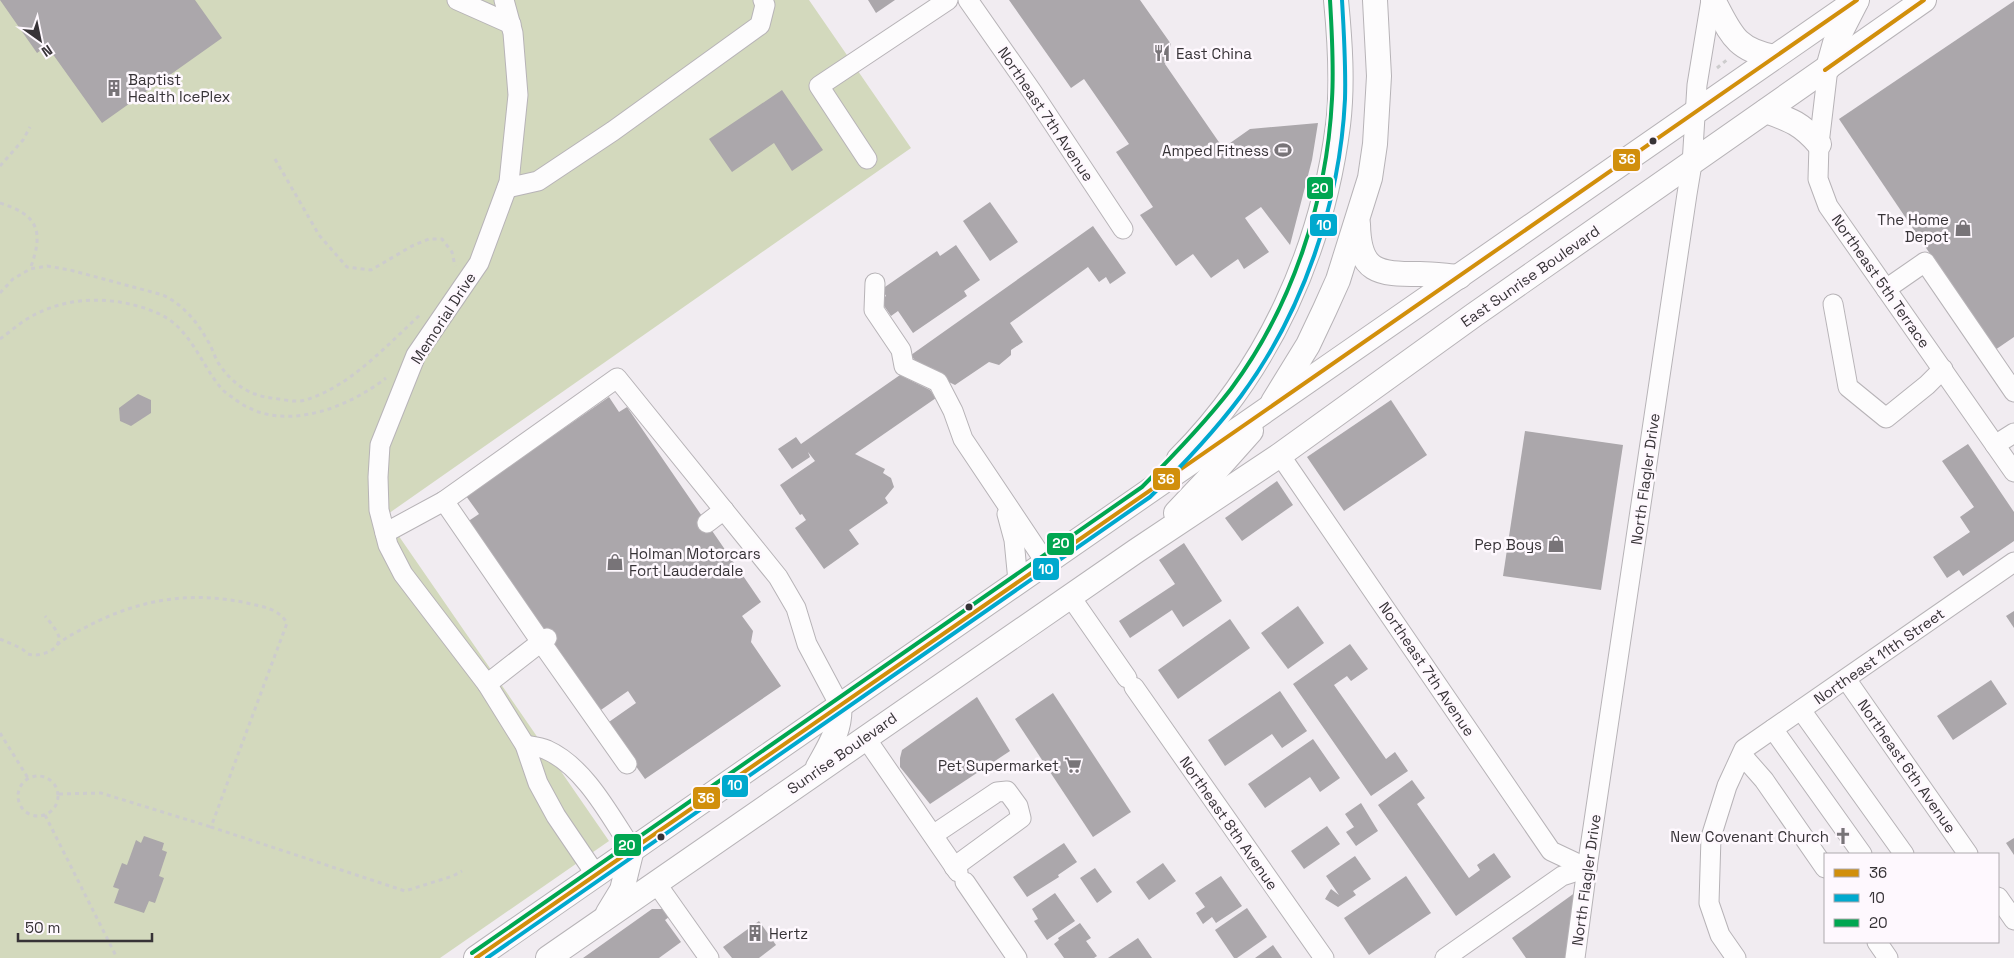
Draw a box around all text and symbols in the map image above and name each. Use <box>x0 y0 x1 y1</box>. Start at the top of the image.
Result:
north arrow <box>15 15 65 65</box>
text: N <box>38 41 56 61</box>
street label: Northeast 7th Avenue <box>994 43 1098 185</box>
restaurant icon: East China <box>1152 43 1172 63</box>
place label: East China <box>1176 44 1252 63</box>
place label: Baptist Health IcePlex <box>128 70 231 106</box>
building icon: Baptist Health IcePlex <box>104 78 124 98</box>
unlabelled marker <box>1648 136 1658 146</box>
sports icon: Amped Fitness <box>1273 140 1293 160</box>
place label: Amped Fitness <box>1162 141 1269 160</box>
line badge: 36 <box>1612 148 1641 172</box>
text: 36 <box>1618 150 1636 168</box>
line badge: 20 <box>1306 176 1334 200</box>
text: 20 <box>1311 179 1329 197</box>
street label: Northeast 5th Terrace <box>1828 210 1934 352</box>
place label: The Home Depot <box>1877 210 1949 246</box>
line badge: 10 <box>1309 213 1338 237</box>
text: 10 <box>1316 216 1332 234</box>
shop icon: The Home Depot <box>1953 218 1973 238</box>
street label: East Sunrise Boulevard <box>1457 221 1603 331</box>
street label: Memorial Drive <box>406 269 480 367</box>
street label: North Flagler Drive <box>1626 412 1664 546</box>
line badge: 36 <box>1152 467 1181 491</box>
text: 36 <box>1157 470 1175 488</box>
line badge: 20 <box>1046 532 1075 556</box>
text: 20 <box>1052 534 1070 552</box>
shop icon: Pep Boys <box>1546 534 1566 554</box>
place label: Pep Boys <box>1475 535 1542 554</box>
place label: Holman Motorcars Fort Lauderdale <box>629 544 761 580</box>
shop icon: Holman Motorcars Fort Lauderdale <box>605 552 625 572</box>
line badge: 10 <box>1032 557 1060 581</box>
text: 10 <box>1038 560 1054 578</box>
street label: Northeast 7th Avenue <box>1375 598 1479 740</box>
unlabelled marker <box>964 602 974 612</box>
street label: Northeast 11th Street <box>1810 604 1948 708</box>
street label: Northeast 6th Avenue <box>1854 695 1960 837</box>
street label: Sunrise Boulevard <box>783 708 901 798</box>
street label: Northeast 8th Avenue <box>1176 752 1282 894</box>
supermarket icon: Pet Supermarket <box>1063 755 1083 775</box>
place label: Pet Supermarket <box>938 756 1059 775</box>
line badge: 10 <box>721 774 749 798</box>
text: 10 <box>727 776 743 794</box>
line badge: 36 <box>692 786 721 810</box>
text: 36 <box>697 789 715 807</box>
street label: North Flagler Drive <box>1567 813 1605 947</box>
church icon: New Covenant Church <box>1833 826 1853 846</box>
place label: New Covenant Church <box>1670 827 1829 846</box>
unlabelled marker <box>656 832 666 842</box>
line badge: 20 <box>613 833 642 857</box>
text: 20 <box>618 836 636 854</box>
legend <box>1824 853 1999 943</box>
text: 36 <box>1869 863 1887 882</box>
text: 10 <box>1869 888 1885 907</box>
scale bar <box>18 910 151 942</box>
text: 20 <box>1869 913 1888 932</box>
text: 50 m <box>25 918 60 937</box>
building icon: Hertz <box>745 923 765 943</box>
place label: Hertz <box>769 924 808 943</box>

